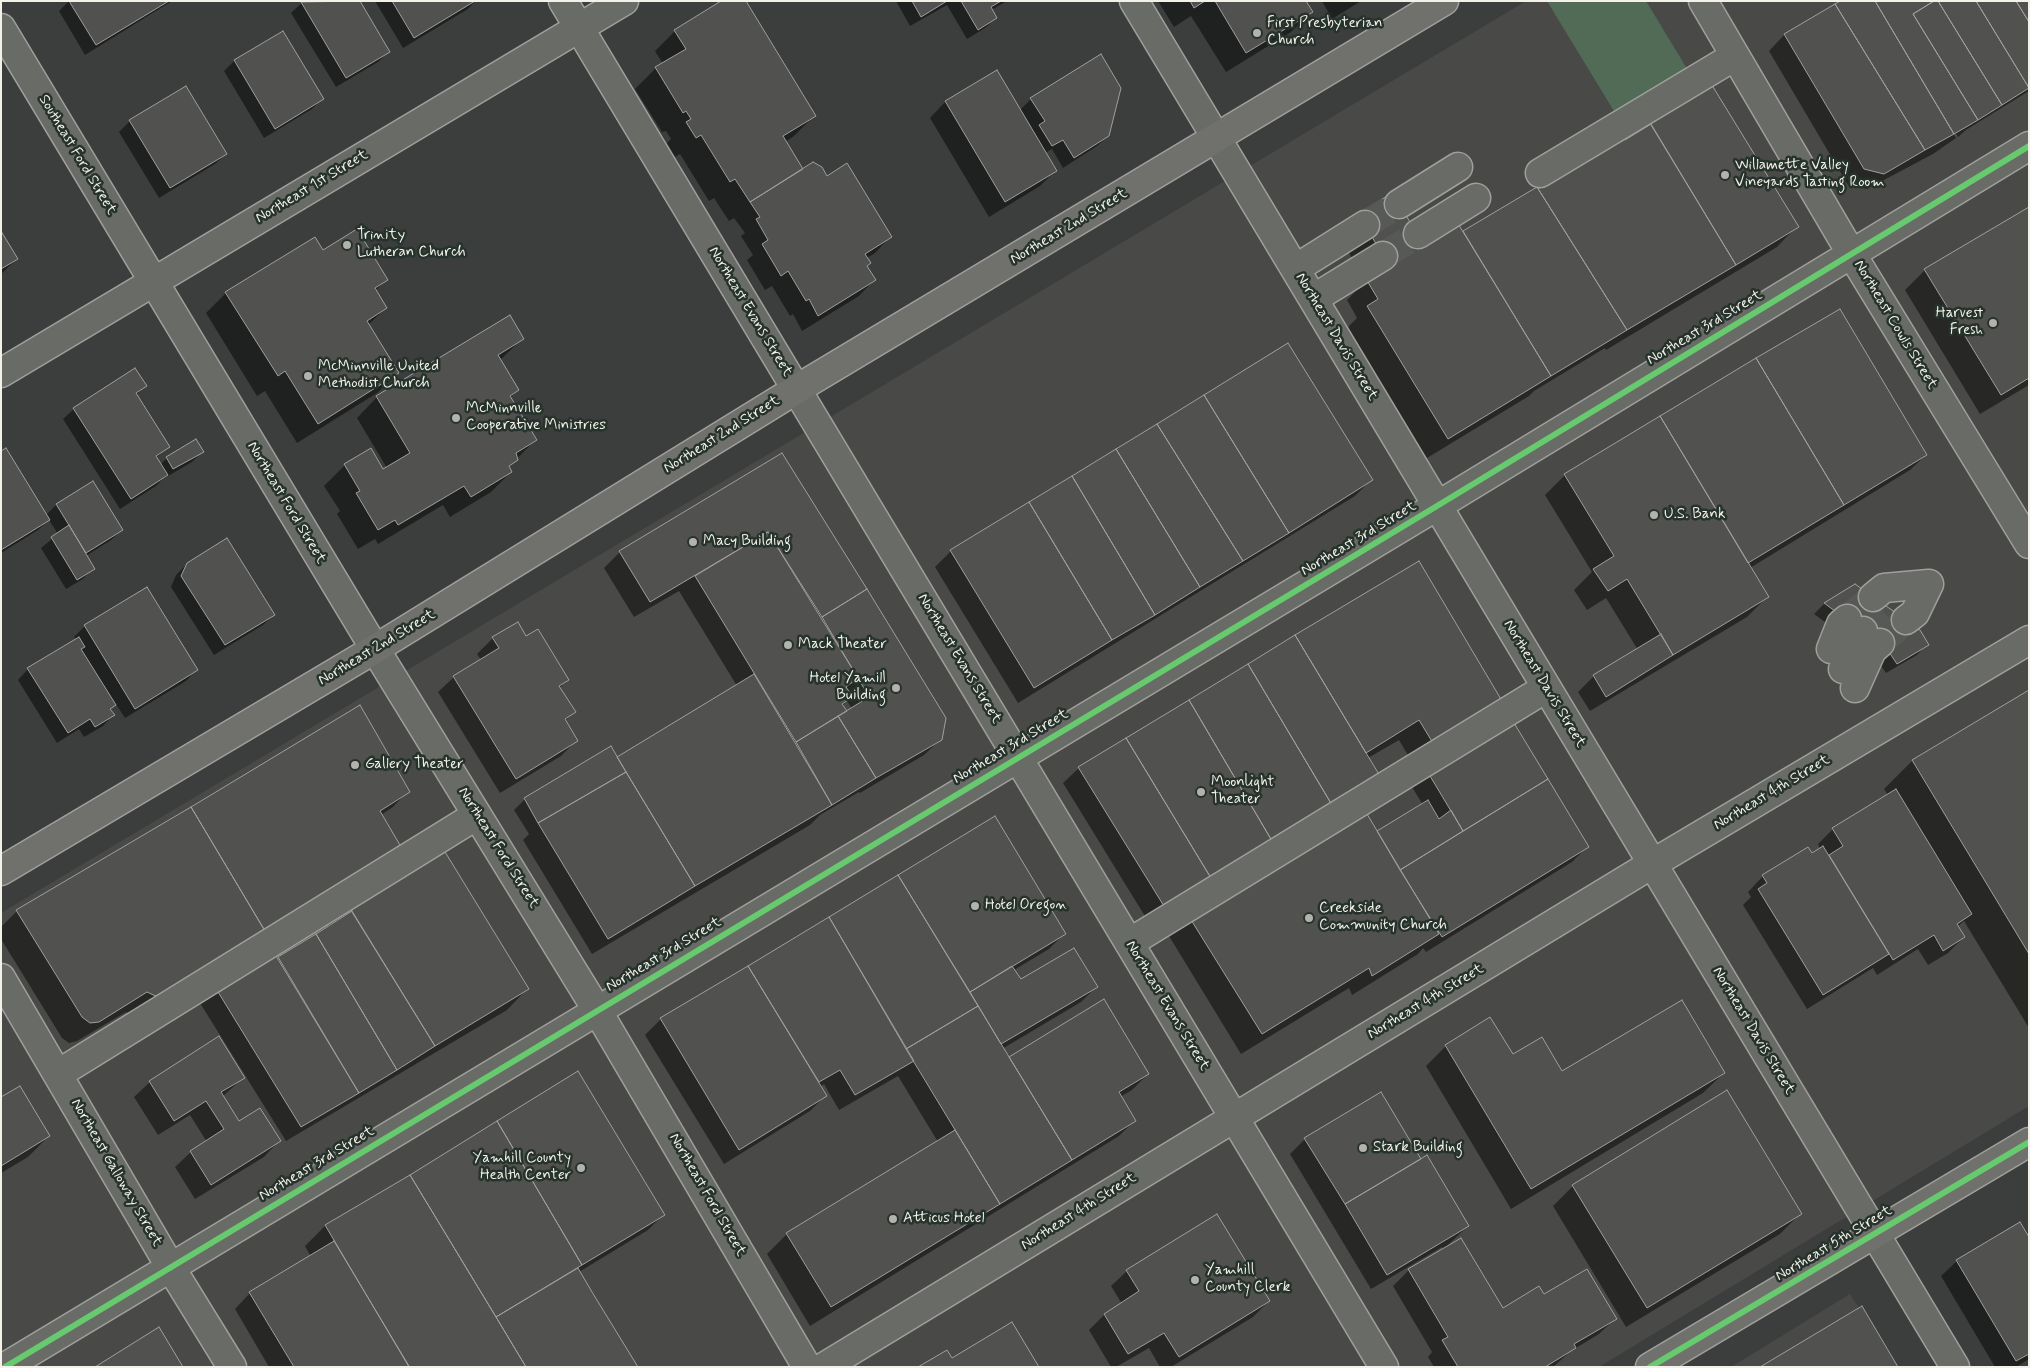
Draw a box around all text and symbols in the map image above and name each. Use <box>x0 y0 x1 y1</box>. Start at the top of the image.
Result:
place label: First Presbyterian Church <box>1267 15 1383 50</box>
marker: First Presbyterian Church <box>1251 27 1263 39</box>
street label: Southeast Ford Street <box>34 92 120 218</box>
street label: Northeast 1st Street <box>253 146 371 228</box>
place label: Willamette Valley Vineyards Tasting Room <box>1735 157 1885 192</box>
marker: Willamette Valley Vineyards Tasting Room <box>1719 169 1731 181</box>
street label: Northeast 2nd Street <box>1007 185 1131 269</box>
place label: Trinity Lutheran Church <box>357 227 466 262</box>
marker: Trinity Lutheran Church <box>341 239 353 251</box>
street label: Northeast Evans Street <box>704 244 796 380</box>
street label: Northeast Cowls Street <box>1849 257 1941 393</box>
street label: Northeast Davis Street <box>1291 270 1381 404</box>
street label: Northeast 3rd Street <box>1644 286 1766 370</box>
place label: Harvest Fresh <box>1936 305 1983 340</box>
marker: Harvest Fresh <box>1987 317 1999 329</box>
place label: McMinnville United Methodist Church <box>318 358 439 393</box>
marker: McMinnville United Methodist Church <box>302 370 314 382</box>
street label: Northeast 2nd Street <box>661 392 783 478</box>
place label: McMinnville Cooperative Ministries <box>466 400 606 435</box>
marker: McMinnville Cooperative Ministries <box>450 412 462 424</box>
street label: Northeast Ford Street <box>242 439 330 567</box>
street label: Northeast 3rd Street <box>1298 497 1420 581</box>
place label: U.S. Bank <box>1664 506 1725 524</box>
marker: U.S. Bank <box>1648 509 1660 521</box>
place label: Macy Building <box>703 533 791 551</box>
marker: Macy Building <box>687 536 699 548</box>
street label: Northeast Evans Street <box>913 591 1005 727</box>
street label: Northeast 2nd Street <box>315 606 439 690</box>
street label: Northeast Davis Street <box>1499 617 1589 751</box>
place label: Mack Theater <box>798 636 887 654</box>
marker: Mack Theater <box>782 639 794 651</box>
place label: Hotel Yamill Building <box>810 670 886 705</box>
marker: Hotel Yamill Building <box>890 682 902 694</box>
street label: Northeast 3rd Street <box>950 705 1072 789</box>
street label: Northeast 4th Street <box>1711 751 1833 835</box>
place label: Gallery Theater <box>365 756 464 774</box>
marker: Gallery Theater <box>349 759 361 771</box>
place label: Moonlight Theater <box>1211 774 1274 809</box>
street label: Northeast Ford Street <box>454 784 542 912</box>
marker: Moonlight Theater <box>1195 786 1207 798</box>
place label: Hotel Oregon <box>985 897 1067 915</box>
marker: Hotel Oregon <box>969 900 981 912</box>
place label: Creekside Community Church <box>1319 900 1447 935</box>
marker: Creekside Community Church <box>1303 912 1315 924</box>
street label: Northeast 3rd Street <box>603 913 725 997</box>
street label: Northeast Evans Street <box>1121 938 1213 1074</box>
street label: Northeast 4th Street <box>1365 960 1487 1044</box>
street label: Northeast Davis Street <box>1708 964 1798 1098</box>
street label: Northeast Galloway Street <box>66 1096 166 1250</box>
street label: Northeast 3rd Street <box>256 1122 378 1206</box>
street label: Northeast Ford Street <box>664 1130 750 1260</box>
place label: Stark Building <box>1373 1139 1463 1157</box>
marker: Stark Building <box>1357 1142 1369 1154</box>
place label: Yamhill County Health Center <box>473 1150 571 1185</box>
marker: Yamhill County Health Center <box>575 1162 587 1174</box>
street label: Northeast 4th Street <box>1018 1169 1140 1255</box>
street label: Northeast 5th Street <box>1773 1202 1895 1286</box>
place label: Atticus Hotel <box>903 1210 984 1228</box>
marker: Atticus Hotel <box>887 1213 899 1225</box>
place label: Yamhill County Clerk <box>1205 1262 1290 1297</box>
marker: Yamhill County Clerk <box>1189 1274 1201 1286</box>

